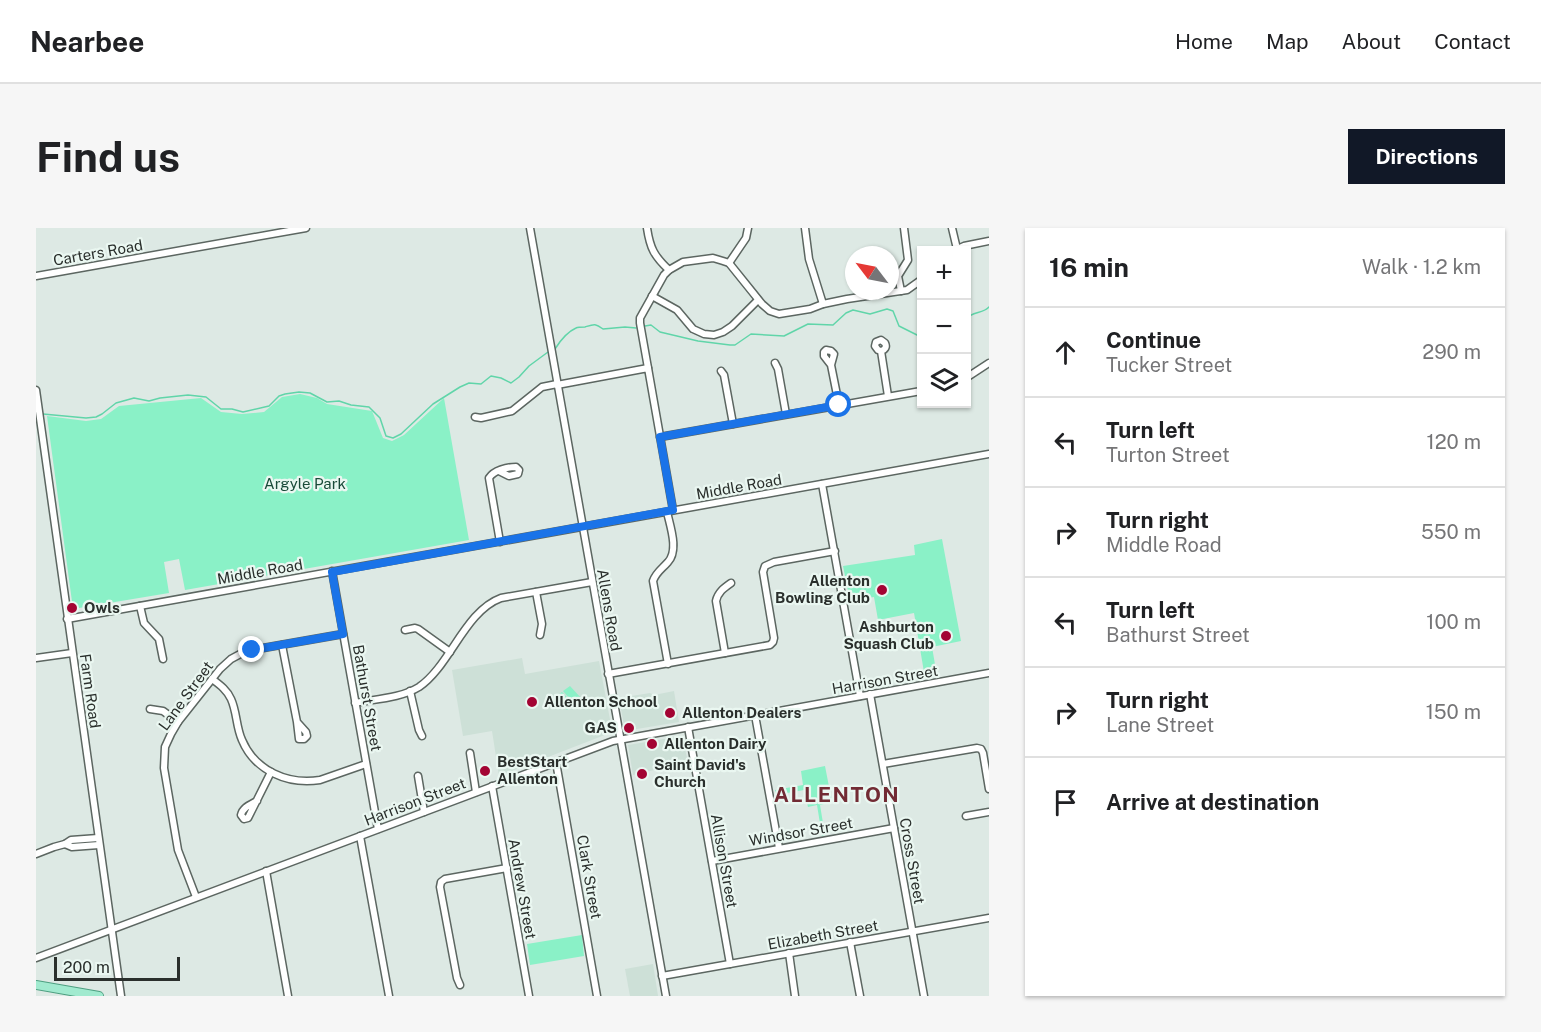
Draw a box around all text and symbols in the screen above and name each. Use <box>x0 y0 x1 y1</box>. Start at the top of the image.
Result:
text: Nearbee <box>30 25 144 58</box>
text: Home <box>1175 29 1233 54</box>
text: Map <box>1266 29 1309 54</box>
text: About <box>1342 29 1401 54</box>
text: Contact <box>1434 29 1511 54</box>
button: Directions <box>1348 129 1505 184</box>
text: Find us <box>36 132 180 181</box>
street label: Carters Road <box>52 236 144 269</box>
north arrow <box>845 246 899 300</box>
map controls <box>917 246 971 408</box>
button: + <box>917 246 971 300</box>
text: 16 min <box>1049 252 1129 283</box>
text: Walk · 1.2 km <box>1362 255 1481 279</box>
button: − <box>917 300 971 354</box>
text: Continue <box>1106 327 1201 353</box>
icon: ahead <box>1049 336 1082 369</box>
text: 290 m <box>1422 340 1481 364</box>
text: Tucker Street <box>1106 353 1232 377</box>
button: layers <box>917 354 971 408</box>
route start <box>825 391 851 417</box>
text: Turn left <box>1106 417 1195 443</box>
icon: left <box>1049 426 1082 459</box>
text: 120 m <box>1427 430 1481 454</box>
text: Turton Street <box>1106 443 1230 467</box>
street label: Middle Road <box>695 471 783 502</box>
park label: Argyle Park <box>264 475 346 492</box>
text: Turn right <box>1106 507 1209 533</box>
icon: right <box>1049 516 1082 549</box>
text: 550 m <box>1421 520 1481 544</box>
text: Middle Road <box>1106 533 1222 557</box>
street label: Middle Road <box>216 556 304 587</box>
street label: Allens Road <box>594 568 625 652</box>
place label: Allenton Bowling Club <box>775 572 870 606</box>
marker: Allenton Bowling Club <box>875 583 889 597</box>
text: Turn left <box>1106 597 1195 623</box>
place label: Owls <box>84 599 120 616</box>
marker: Owls <box>65 601 79 615</box>
icon: left <box>1049 606 1082 639</box>
text: 100 m <box>1426 610 1481 634</box>
place label: Ashburton Squash Club <box>843 618 934 652</box>
text: Bathurst Street <box>1106 623 1250 647</box>
marker: Ashburton Squash Club <box>939 629 953 643</box>
route end <box>238 636 264 662</box>
street label: Bathurst Street <box>350 643 385 753</box>
street label: Farm Road <box>77 653 104 729</box>
street label: Lane Street <box>155 658 216 734</box>
street label: Harrison Street <box>831 662 939 697</box>
text: Turn right <box>1106 687 1209 713</box>
place label: Allenton School <box>544 693 658 710</box>
marker: Allenton School <box>525 695 539 709</box>
icon: right <box>1049 696 1082 729</box>
text: 150 m <box>1426 700 1481 724</box>
place label: Allenton Dealers <box>682 704 801 721</box>
marker: Allenton Dealers <box>663 706 677 720</box>
text: Lane Street <box>1106 713 1214 737</box>
place label: GAS <box>584 719 617 736</box>
marker: GAS <box>622 721 636 735</box>
place label: Allenton Dairy <box>664 735 767 752</box>
marker: Allenton Dairy <box>645 737 659 751</box>
place label: BestStart Allenton <box>497 753 567 787</box>
place label: Saint David's Church <box>654 756 746 790</box>
marker: BestStart Allenton <box>478 764 492 778</box>
marker: Saint David's Church <box>635 767 649 781</box>
street label: Harrison Street <box>362 774 468 829</box>
district label: ALLENTON <box>774 782 900 807</box>
icon: arrive <box>1049 786 1082 819</box>
text: Arrive at destination <box>1106 789 1319 815</box>
street label: Allison Street <box>708 812 741 909</box>
street label: Windsor Street <box>748 814 854 849</box>
street label: Cross Street <box>897 817 928 905</box>
street label: Clark Street <box>574 834 605 920</box>
street label: Andrew Street <box>505 837 540 941</box>
street label: Elizabeth Street <box>766 916 880 953</box>
scale bar <box>54 954 180 982</box>
text: 200 m <box>63 958 110 977</box>

